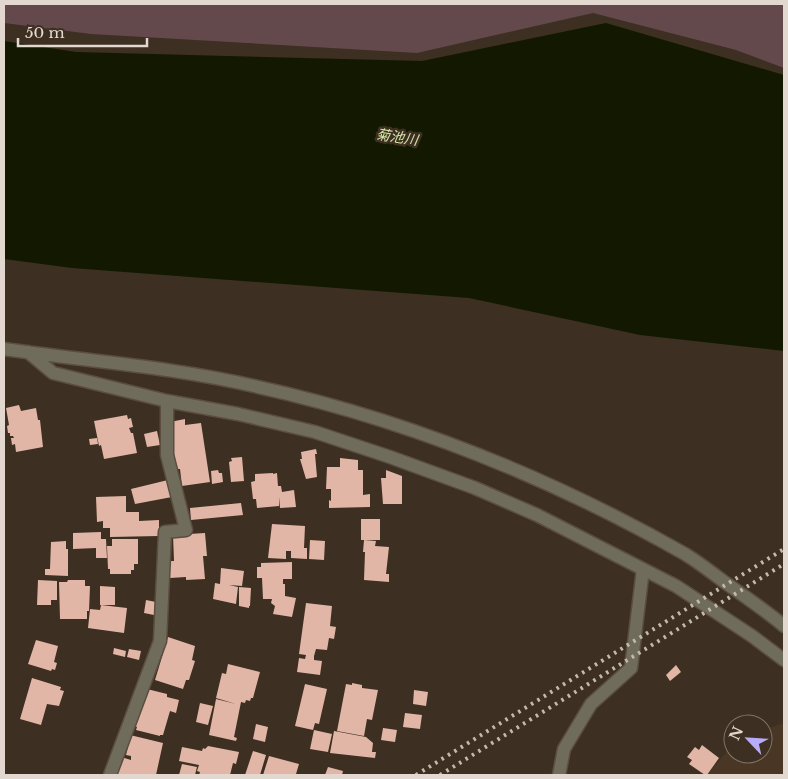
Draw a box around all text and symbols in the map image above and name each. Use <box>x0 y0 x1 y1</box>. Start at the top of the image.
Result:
scale bar <box>18 15 146 47</box>
text: 50 m <box>25 23 65 42</box>
water label: 菊池川 <box>375 125 421 149</box>
north arrow <box>723 714 773 764</box>
text: N <box>725 724 747 743</box>

